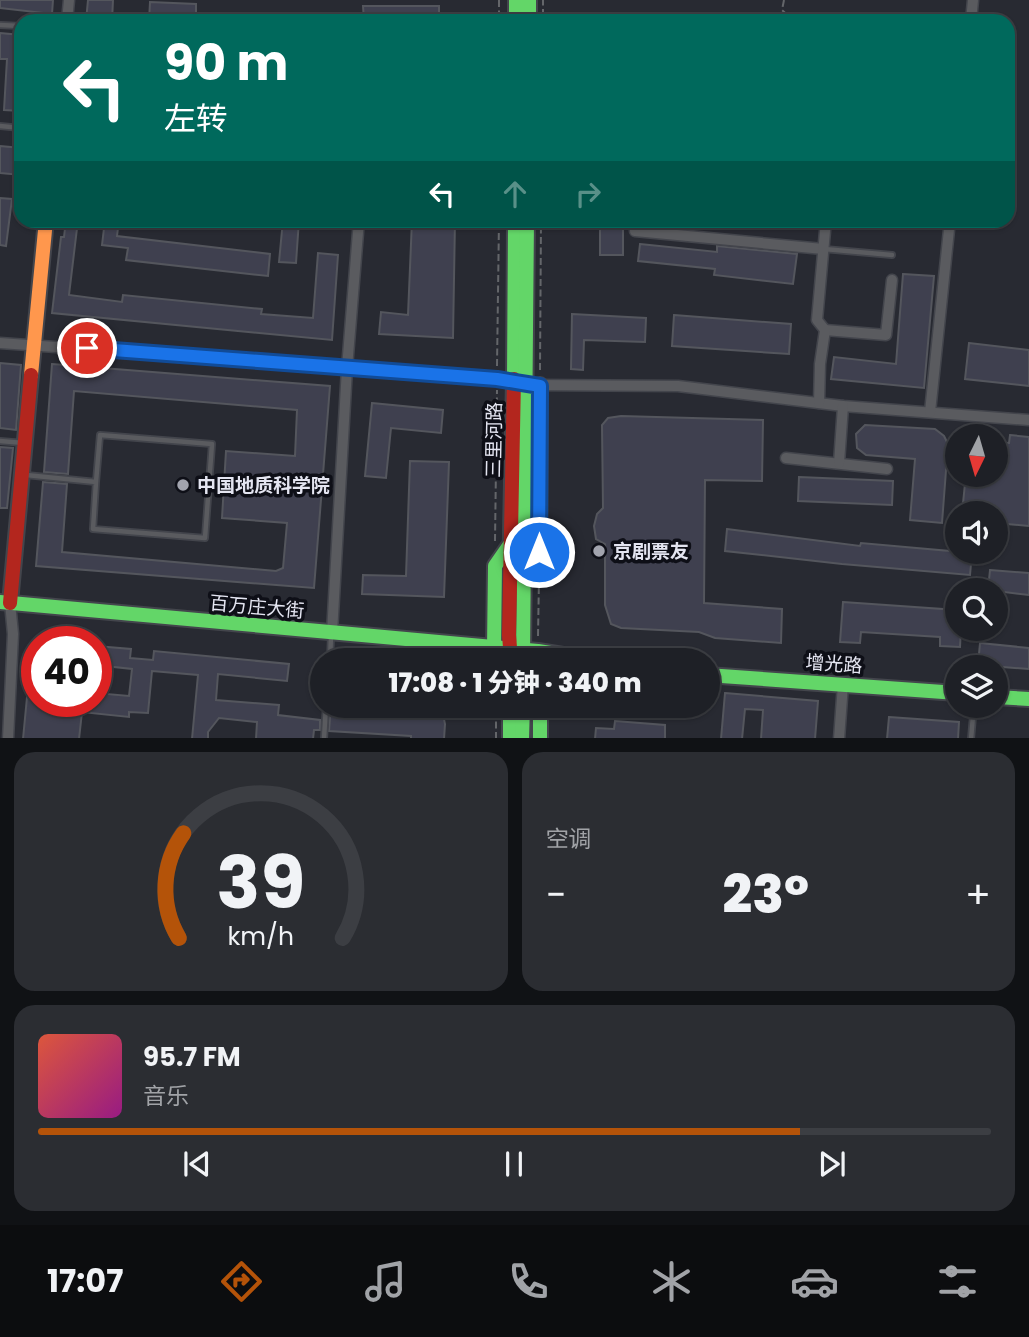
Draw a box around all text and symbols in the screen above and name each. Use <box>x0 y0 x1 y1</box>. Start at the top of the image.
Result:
text: 90 m <box>164 29 288 97</box>
icon: left <box>49 42 140 133</box>
text: 左转 <box>164 96 228 141</box>
icon: left <box>423 175 461 213</box>
icon: ahead <box>496 175 534 213</box>
icon: right <box>569 175 607 213</box>
pin <box>57 318 117 378</box>
icon: arrive <box>68 329 106 367</box>
street label: 三里河路 <box>480 402 508 478</box>
north arrow <box>945 424 1008 486</box>
map controls <box>945 424 1008 718</box>
place label: 中国地质科学院 <box>197 472 330 499</box>
marker: 中国地质科学院 <box>175 477 191 493</box>
button: sound <box>945 501 1008 564</box>
position arrow <box>502 515 576 589</box>
place label: 京剧票友 <box>613 538 689 565</box>
marker: 京剧票友 <box>591 543 607 559</box>
button: search <box>945 578 1008 641</box>
street label: 百万庄大街 <box>208 589 306 625</box>
speed limit sign: 40 <box>21 626 112 717</box>
street label: 增光路 <box>805 649 863 679</box>
button: layers <box>945 655 1008 718</box>
text: 17:08 · 1 分钟 · 340 m <box>389 665 641 701</box>
text: 空调 <box>546 823 592 855</box>
text: 39 <box>216 832 305 933</box>
text: 23° <box>723 858 809 931</box>
text: − <box>546 868 566 921</box>
text: + <box>965 868 991 921</box>
text: km/h <box>227 918 294 953</box>
text: 95.7 FM <box>143 1039 241 1075</box>
text: 音乐 <box>143 1080 189 1112</box>
icon: previous <box>178 1145 216 1183</box>
icon: pause <box>495 1145 533 1183</box>
icon: next <box>813 1145 851 1183</box>
icon: directions <box>217 1257 266 1306</box>
icon: music <box>361 1257 410 1306</box>
icon: phone <box>504 1257 553 1306</box>
icon: climate <box>647 1257 696 1306</box>
icon: car <box>790 1257 839 1306</box>
icon: filters <box>933 1257 982 1306</box>
text: 17:07 <box>47 1258 123 1303</box>

